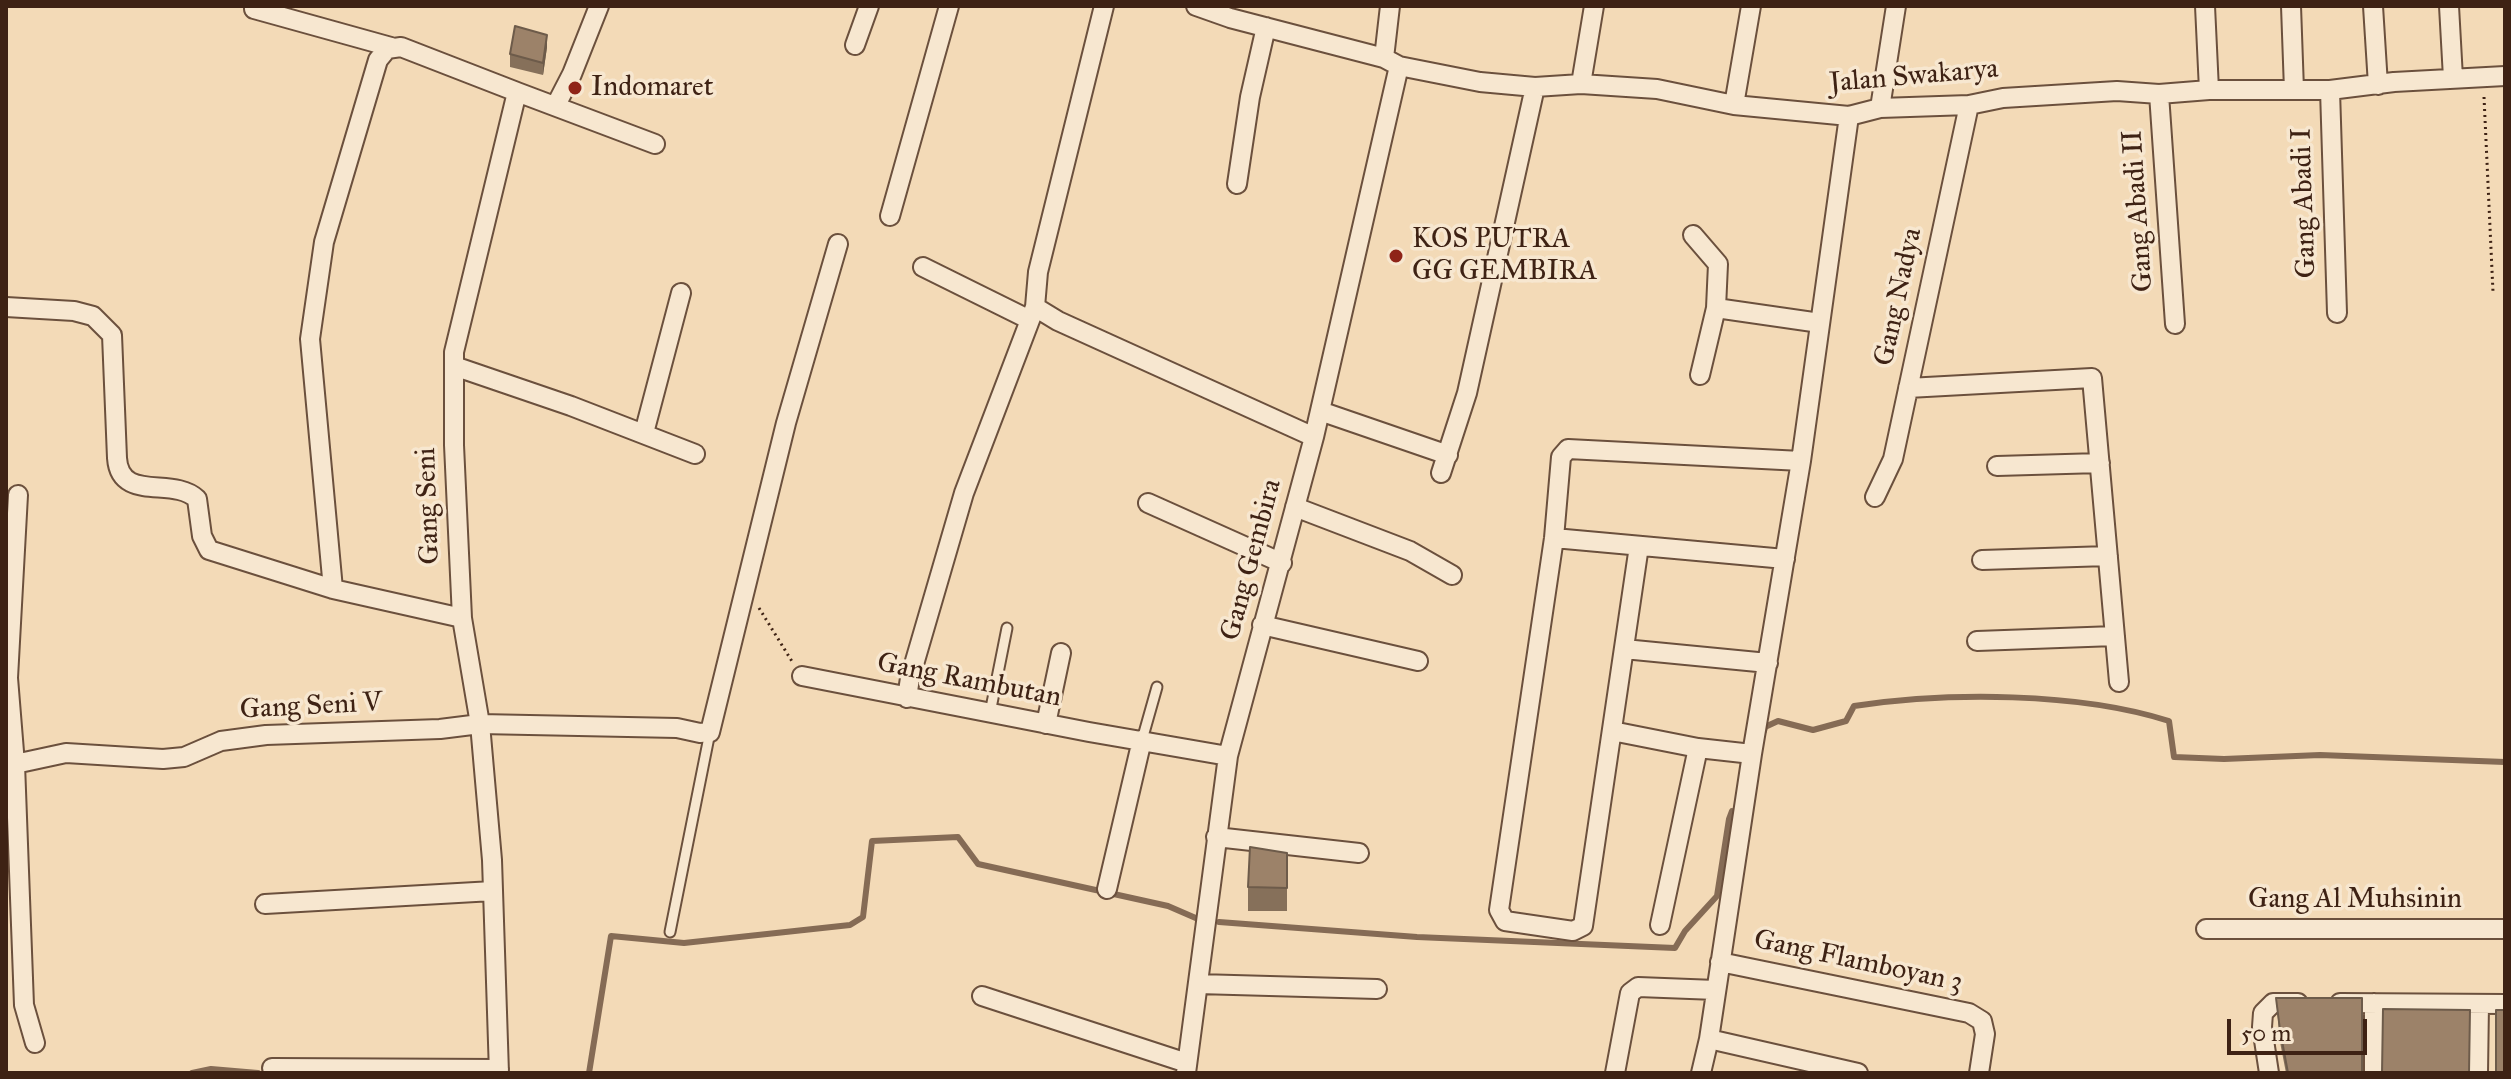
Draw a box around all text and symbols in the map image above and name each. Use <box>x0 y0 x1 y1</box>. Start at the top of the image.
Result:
street label: Jalan Swakarya <box>1828 53 2000 101</box>
place label: Indomaret <box>591 71 714 105</box>
marker: Indomaret <box>566 79 584 97</box>
street label: Gang Abadi I <box>2286 127 2324 279</box>
street label: Gang Abadi II <box>2117 129 2161 293</box>
place label: KOS PUTRA GG GEMBIRA <box>1412 223 1597 289</box>
street label: Gang Nadya <box>1868 225 1930 369</box>
marker: KOS PUTRA GG GEMBIRA <box>1387 247 1405 265</box>
street label: Gang Seni <box>410 447 448 565</box>
street label: Gang Gembira <box>1214 476 1290 644</box>
street label: Gang Rambutan <box>874 647 1064 715</box>
street label: Gang Seni V <box>239 686 383 728</box>
street label: Gang Al Muhsinin <box>2248 883 2462 917</box>
street label: Gang Flamboyan 3 <box>1751 923 1965 1001</box>
scale bar <box>2231 1003 2371 1053</box>
text: 50 m <box>2241 1018 2291 1048</box>

